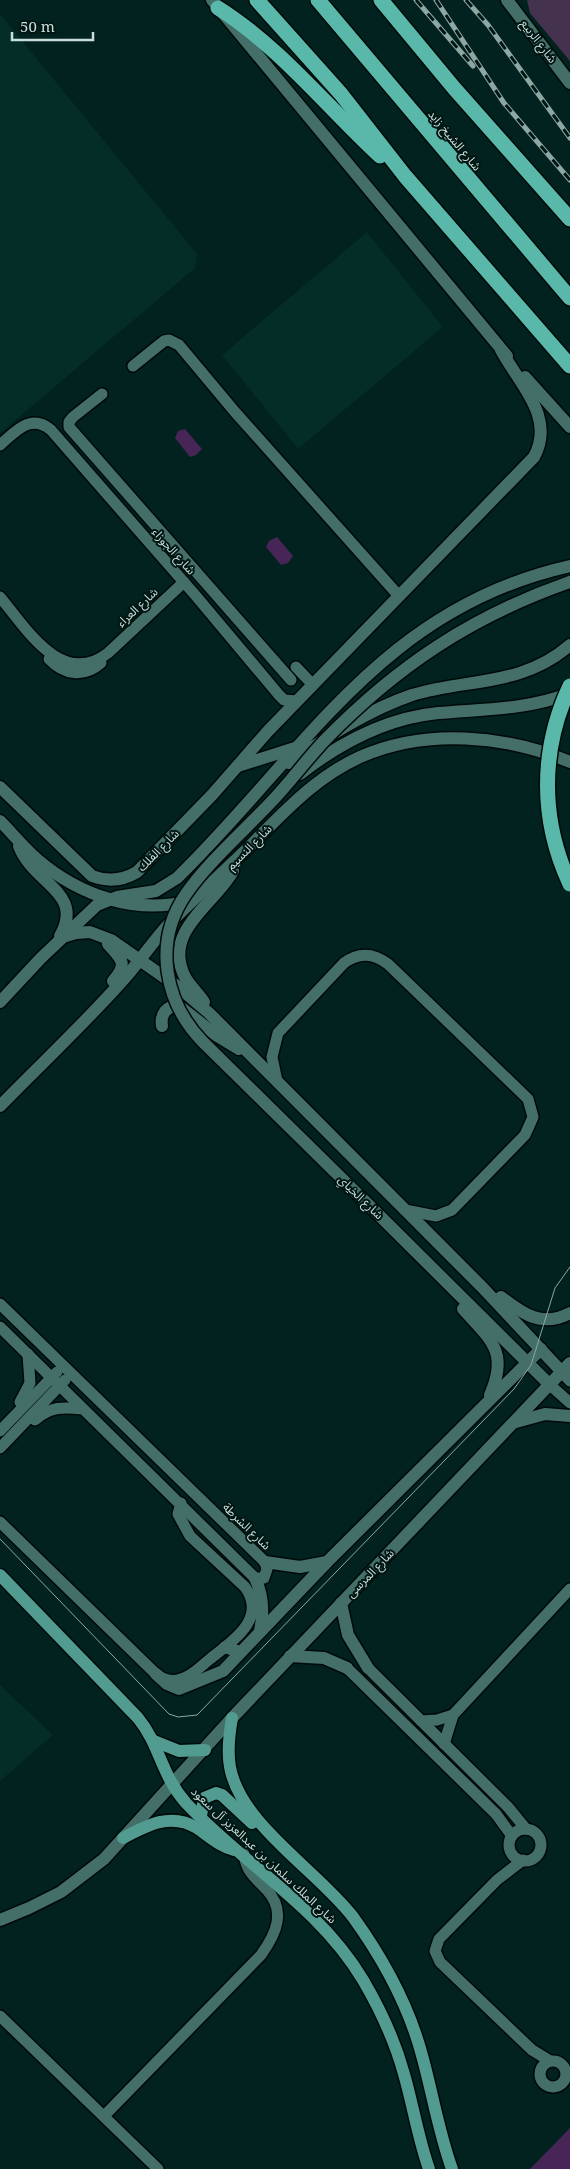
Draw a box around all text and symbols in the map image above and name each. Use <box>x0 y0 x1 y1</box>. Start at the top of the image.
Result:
scale bar <box>12 10 94 42</box>
text: 50 m <box>20 16 55 36</box>
street label: شارع الربيع <box>516 16 561 67</box>
street label: شارع الشيخ زايد <box>424 106 486 175</box>
street label: شارع الجوزاء <box>148 524 200 579</box>
street label: شارع العراء <box>113 583 162 631</box>
street label: شارع النسيم <box>222 820 276 874</box>
street label: شارع الفلك <box>133 825 183 875</box>
street label: شارع الخياي <box>333 1171 387 1224</box>
street label: شارع الشرطة <box>218 1499 275 1554</box>
street label: شارع المرسى <box>342 1545 398 1602</box>
street label: شارع الملك سلمان بن عبدالعزيز آل سعود <box>187 1783 340 1928</box>

